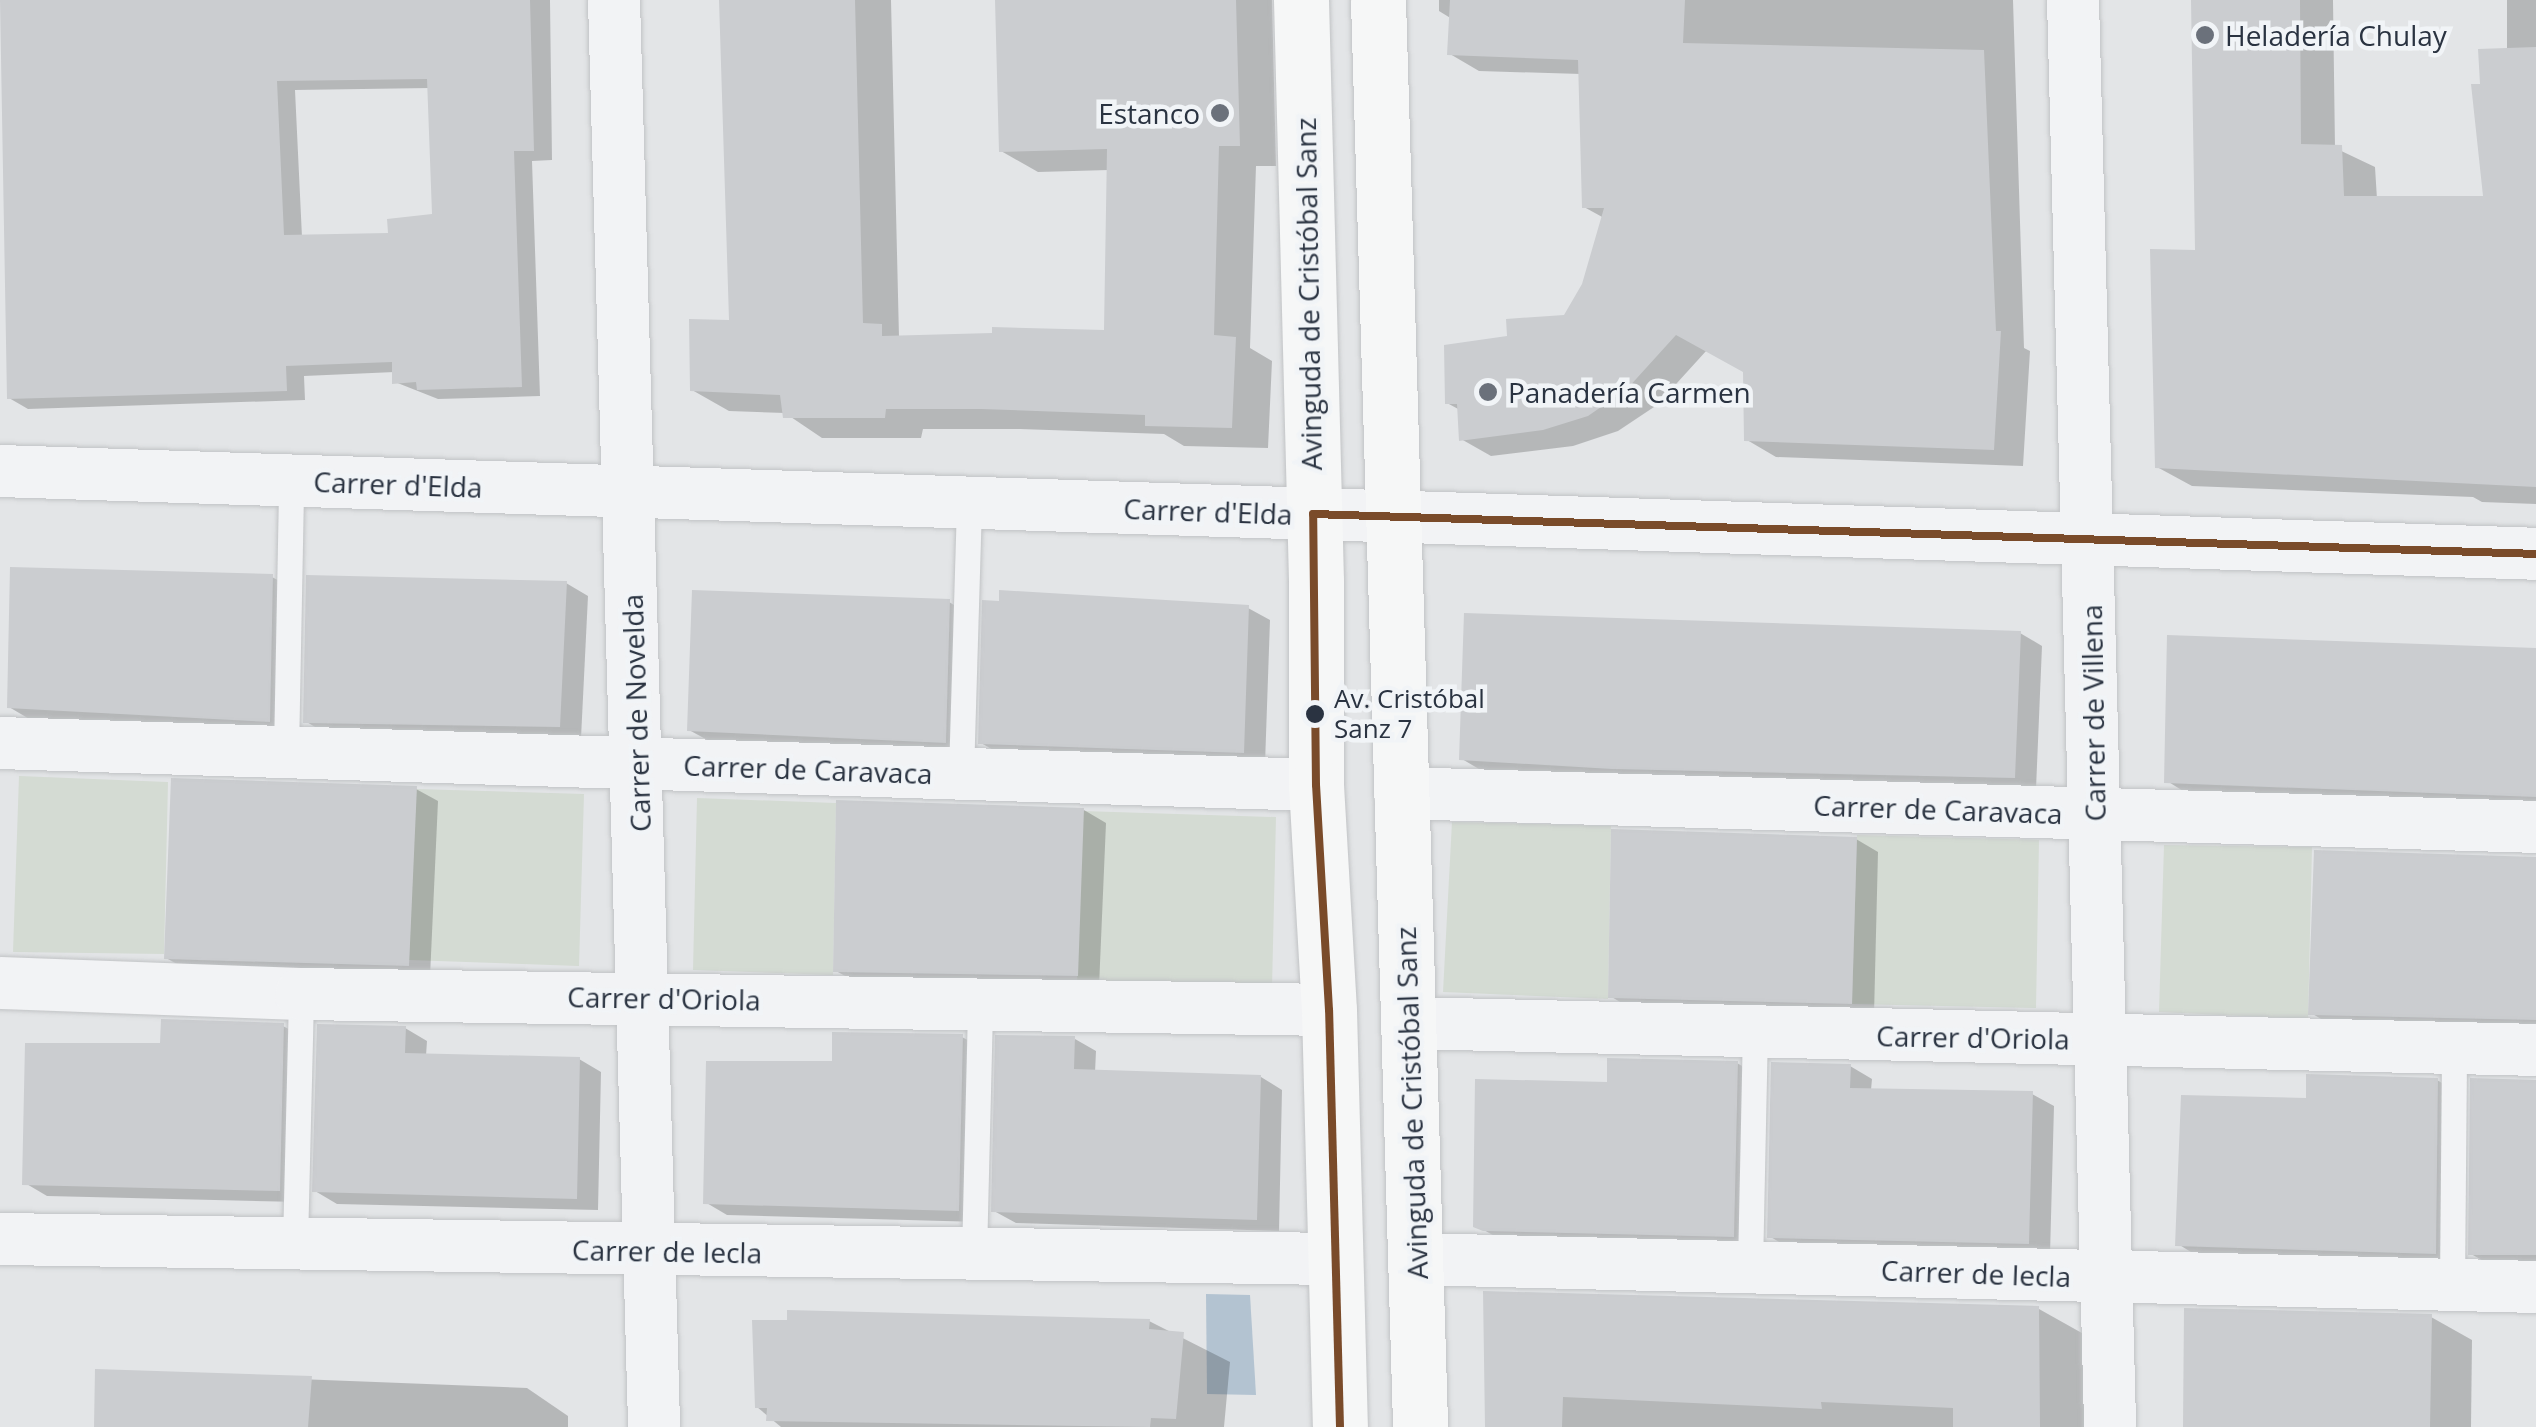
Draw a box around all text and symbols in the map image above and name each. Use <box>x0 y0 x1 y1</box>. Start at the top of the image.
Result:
place label: Heladería Chulay <box>2225 18 2447 52</box>
marker: Heladería Chulay <box>2194 24 2216 46</box>
place label: Estanco <box>1098 96 1200 130</box>
marker: Estanco <box>1209 102 1231 124</box>
street label: Avinguda de Cristóbal Sanz <box>1288 117 1328 471</box>
place label: Panadería Carmen <box>1508 375 1751 409</box>
marker: Panadería Carmen <box>1477 381 1499 403</box>
street label: Carrer d'Elda <box>313 464 483 504</box>
street label: Carrer d'Elda <box>1123 491 1293 531</box>
street label: Carrer de Novelda <box>615 593 657 833</box>
street label: Carrer de Villena <box>2074 604 2112 822</box>
place label: Av. Cristóbal Sanz 7 <box>1334 683 1485 744</box>
marker: Av. Cristóbal Sanz 7 <box>1305 704 1325 724</box>
street label: Carrer de Caravaca <box>683 748 933 790</box>
street label: Carrer de Caravaca <box>1813 788 2063 830</box>
street label: Avinguda de Cristóbal Sanz <box>1388 926 1434 1280</box>
street label: Carrer d'Oriola <box>567 980 761 1016</box>
street label: Carrer d'Oriola <box>1876 1019 2070 1055</box>
street label: Carrer de Iecla <box>572 1233 762 1269</box>
street label: Carrer de Iecla <box>1880 1253 2072 1293</box>

